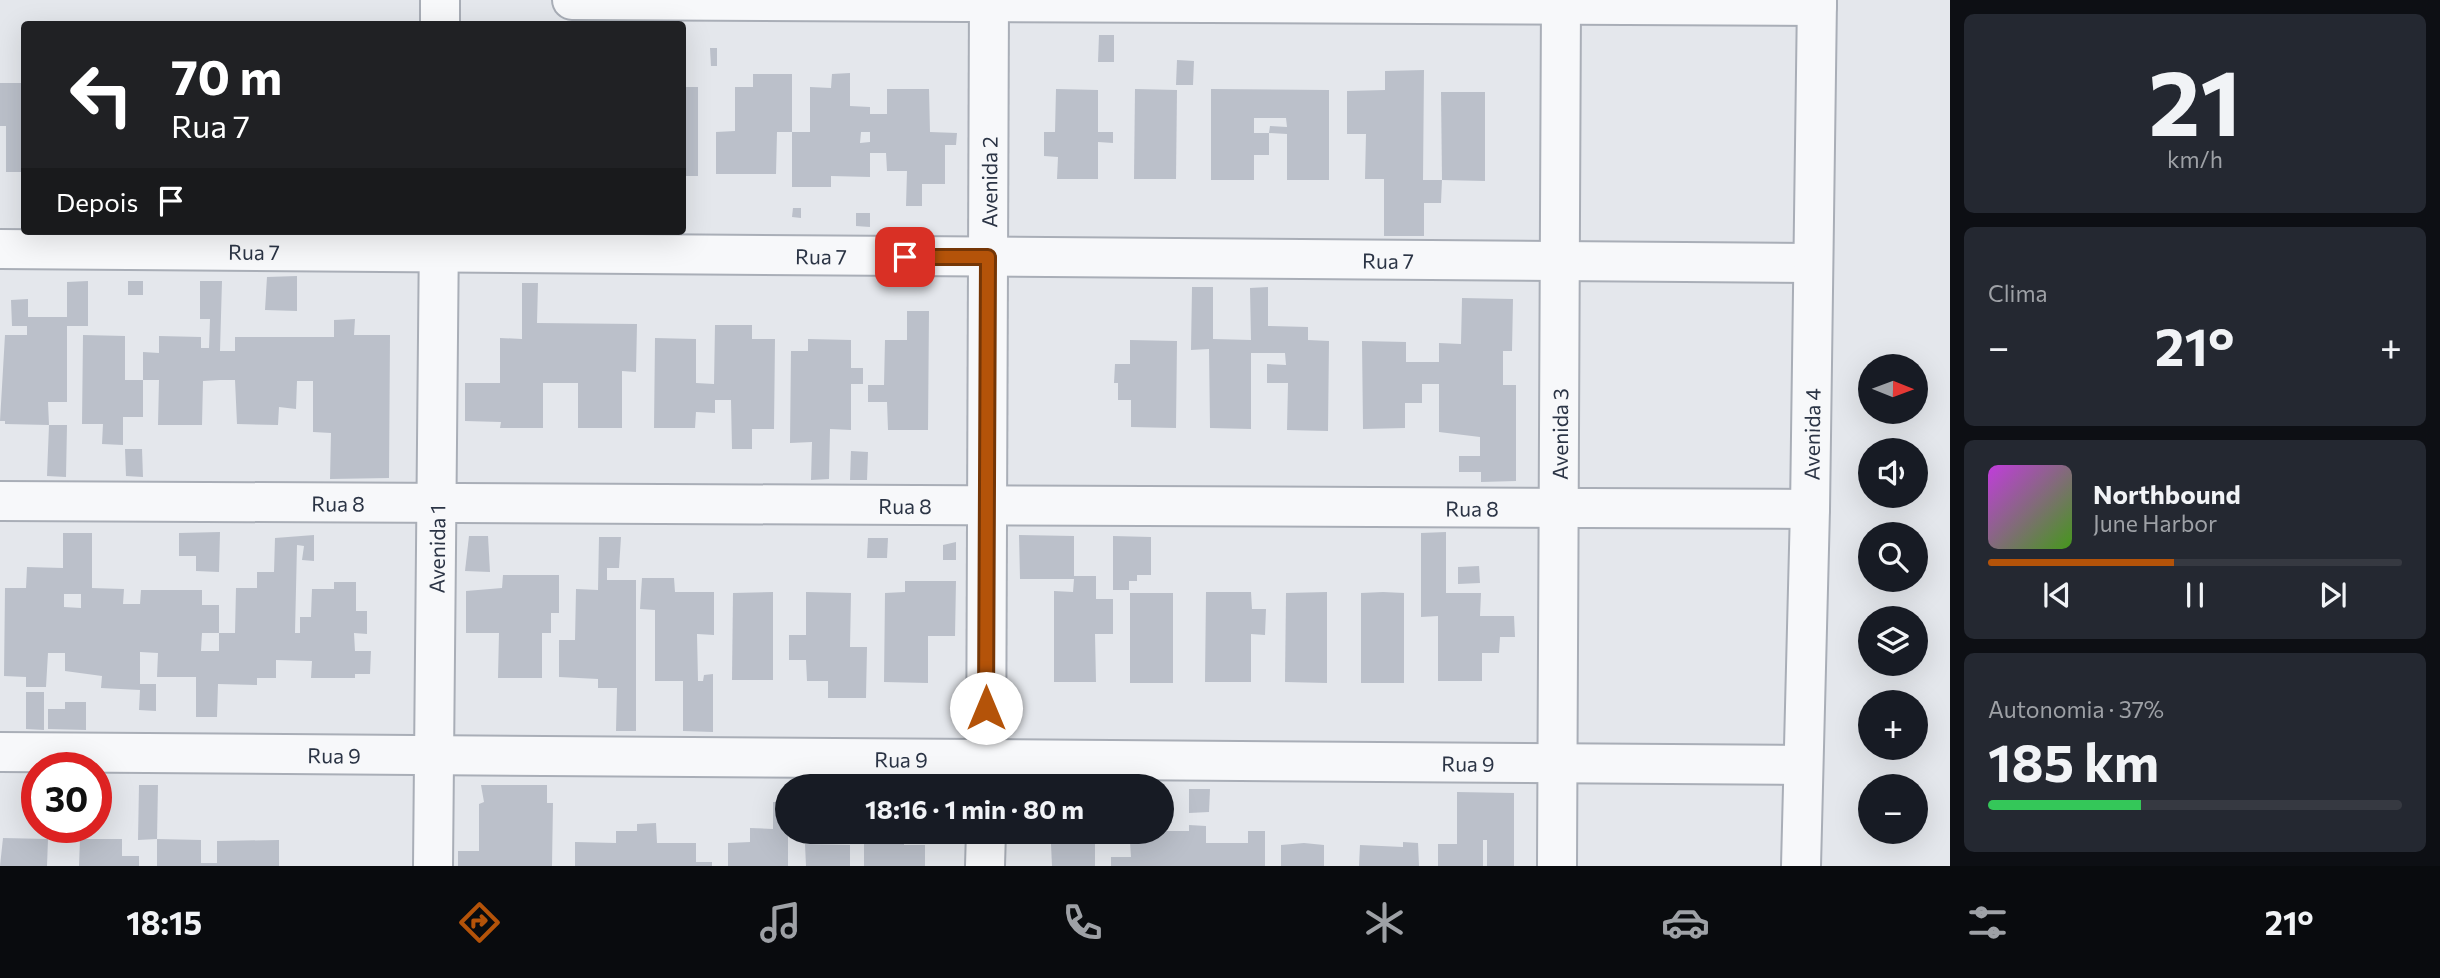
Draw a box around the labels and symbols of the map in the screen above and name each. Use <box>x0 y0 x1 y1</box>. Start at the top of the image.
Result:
street label: Avenida 2 <box>976 136 1001 228</box>
pin <box>875 227 935 287</box>
street label: Rua 7 <box>228 238 280 264</box>
street label: Rua 7 <box>795 243 847 268</box>
street label: Rua 7 <box>1362 247 1414 272</box>
north arrow <box>1858 354 1928 424</box>
street label: Avenida 4 <box>1798 387 1824 480</box>
street label: Avenida 3 <box>1546 388 1572 480</box>
street label: Rua 8 <box>311 490 365 515</box>
street label: Rua 8 <box>878 492 932 518</box>
street label: Rua 8 <box>1445 495 1499 520</box>
street label: Avenida 1 <box>423 505 449 594</box>
position arrow <box>949 671 1023 745</box>
street label: Rua 9 <box>307 742 361 767</box>
street label: Rua 9 <box>874 746 928 771</box>
street label: Rua 9 <box>1441 750 1495 775</box>
speed limit sign: 30 <box>21 752 112 843</box>

